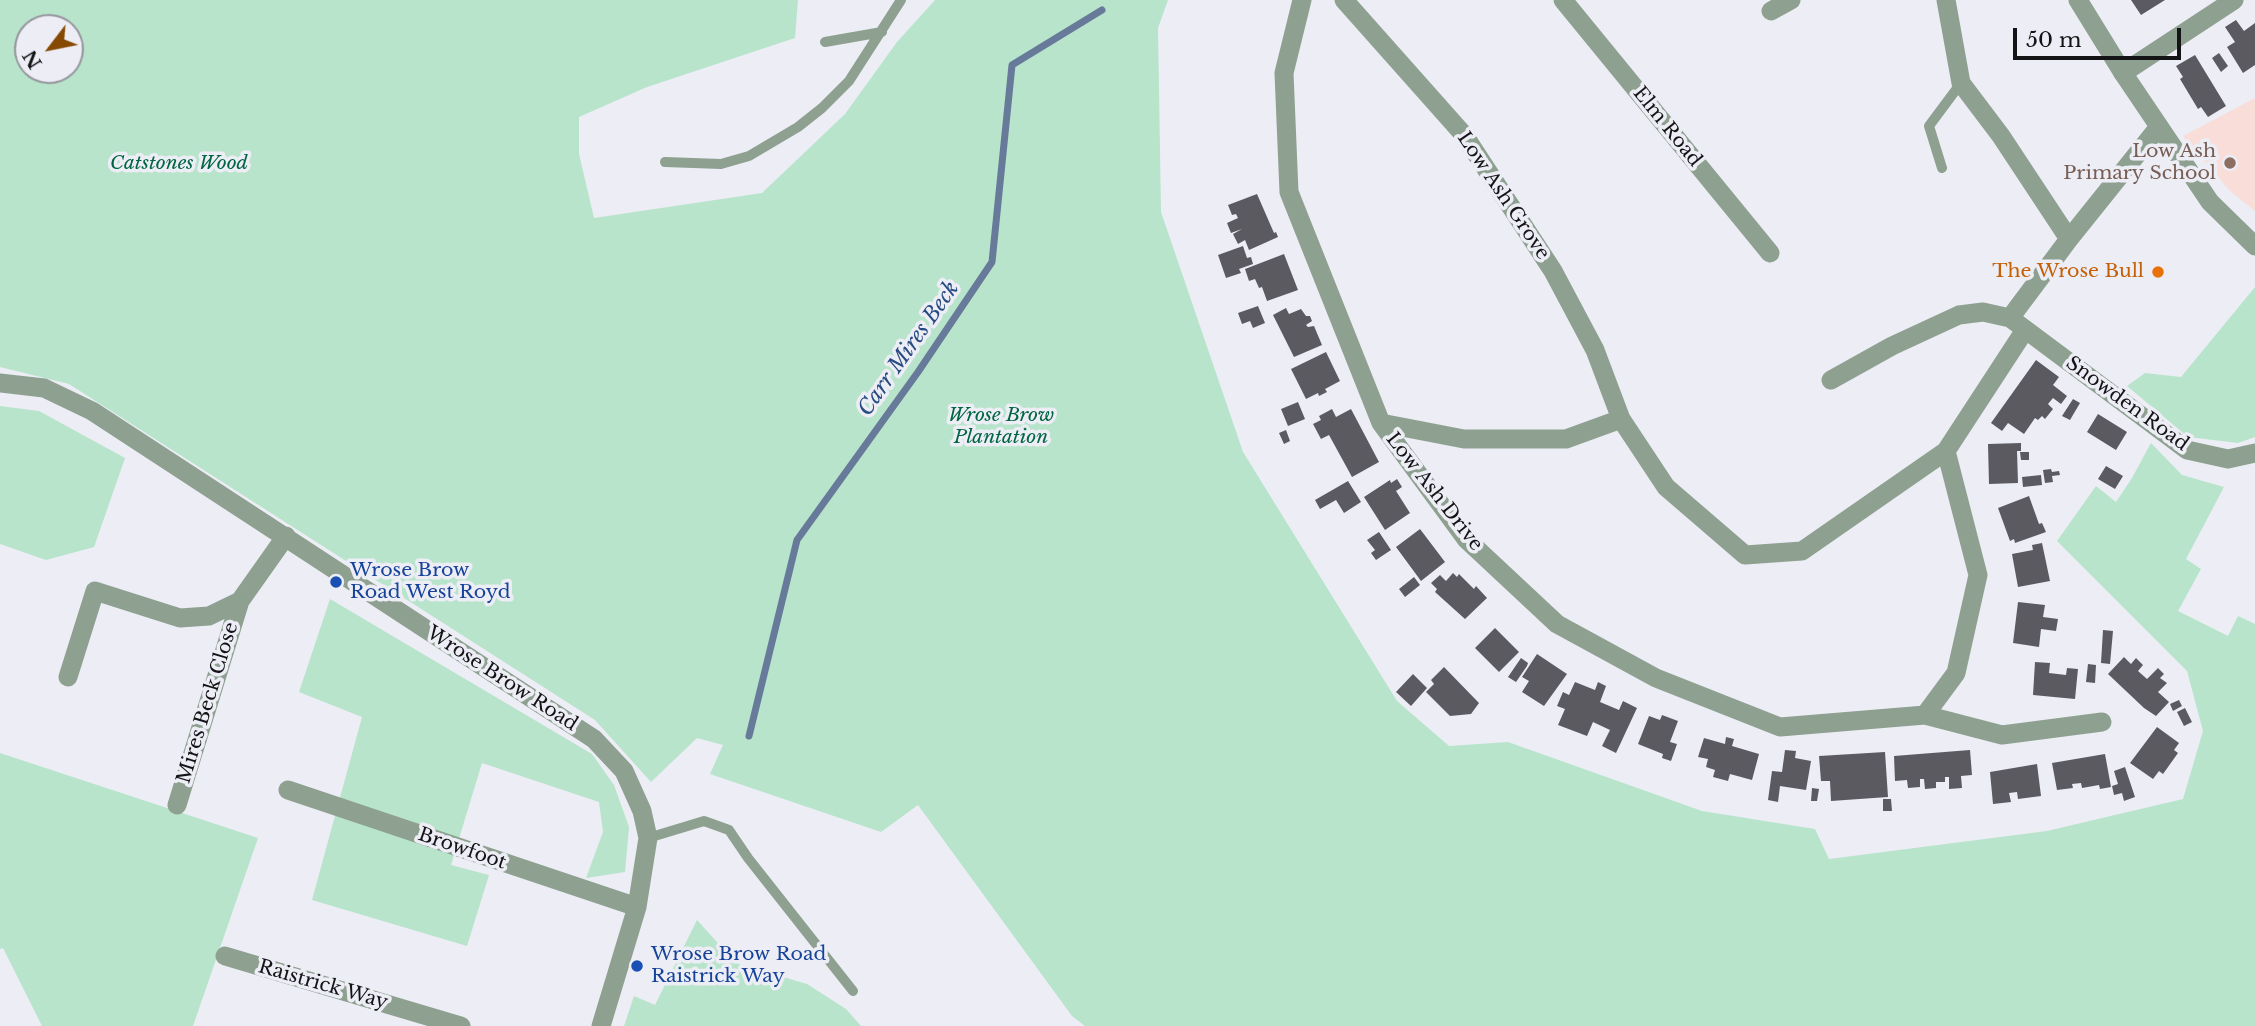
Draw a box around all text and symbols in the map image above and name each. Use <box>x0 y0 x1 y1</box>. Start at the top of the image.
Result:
north arrow <box>14 14 84 84</box>
scale bar <box>2017 14 2185 58</box>
text: 50 m <box>2026 27 2081 53</box>
text: N <box>18 46 47 73</box>
street label: Elm Road <box>1628 82 1706 172</box>
street label: Low Ash Grove <box>1452 128 1554 264</box>
place label: Low Ash Primary School <box>2063 141 2216 185</box>
park label: Catstones Wood <box>110 153 248 175</box>
marker: Low Ash Primary School <box>2222 155 2238 171</box>
place label: The Wrose Bull <box>1992 261 2144 283</box>
marker: The Wrose Bull <box>2150 264 2166 280</box>
water label: Carr Mires Beck <box>853 277 965 421</box>
street label: Snowden Road <box>2061 352 2193 456</box>
park label: Wrose Brow Plantation <box>948 405 1054 449</box>
street label: Low Ash Drive <box>1381 428 1487 556</box>
place label: Wrose Brow Road West Royd <box>350 560 510 604</box>
marker: Wrose Brow Road West Royd <box>328 574 344 590</box>
street label: Mires Beck Close <box>173 620 243 786</box>
street label: Wrose Brow Road <box>422 622 582 736</box>
street label: Browfoot <box>415 823 509 875</box>
place label: Wrose Brow Road Raistrick Way <box>651 944 826 988</box>
street label: Raistrick Way <box>256 956 390 1014</box>
marker: Wrose Brow Road Raistrick Way <box>629 958 645 974</box>

